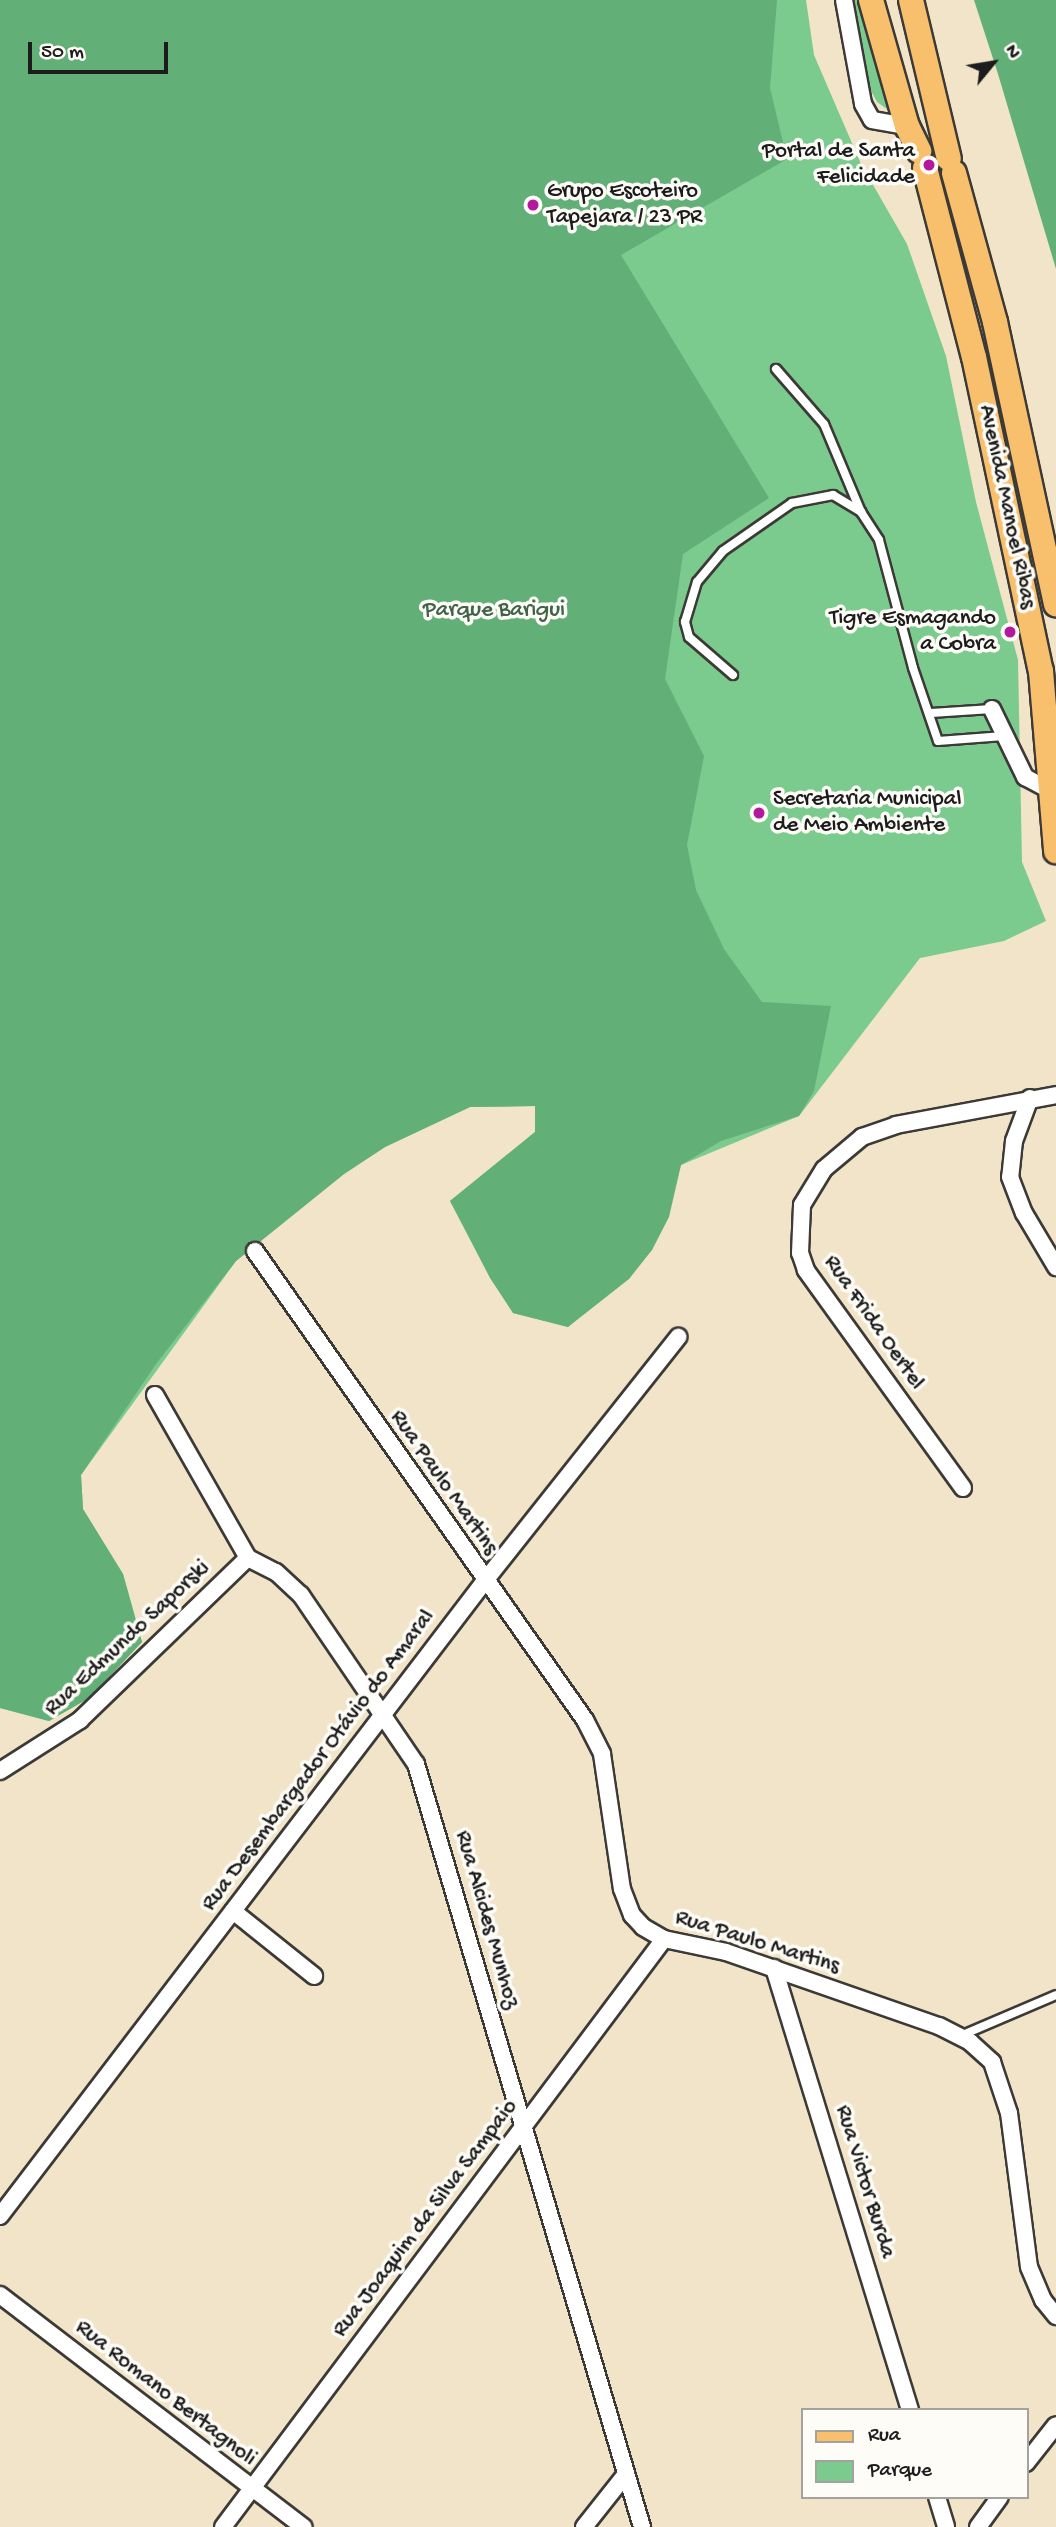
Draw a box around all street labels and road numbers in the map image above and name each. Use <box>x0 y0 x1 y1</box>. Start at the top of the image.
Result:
street label: Avenida Manoel Ribas <box>971 403 1041 611</box>
street label: Rua Frida Oertel <box>816 1250 930 1396</box>
street label: Rua Paulo Martins <box>383 1405 503 1561</box>
street label: Rua Edmundo Saporski <box>39 1555 217 1723</box>
street label: Rua Desembargador Otávio do Amaral <box>196 1605 442 1917</box>
street label: Rua Alcides Munhoz <box>447 1828 525 2012</box>
street label: Rua Paulo Martins <box>671 1905 843 1981</box>
street label: Rua Joaquim da Silva Sampaio <box>327 2095 525 2343</box>
street label: Rua Victor Burda <box>828 2102 900 2262</box>
street label: Rua Romano Bertagnoli <box>69 2315 261 2473</box>

